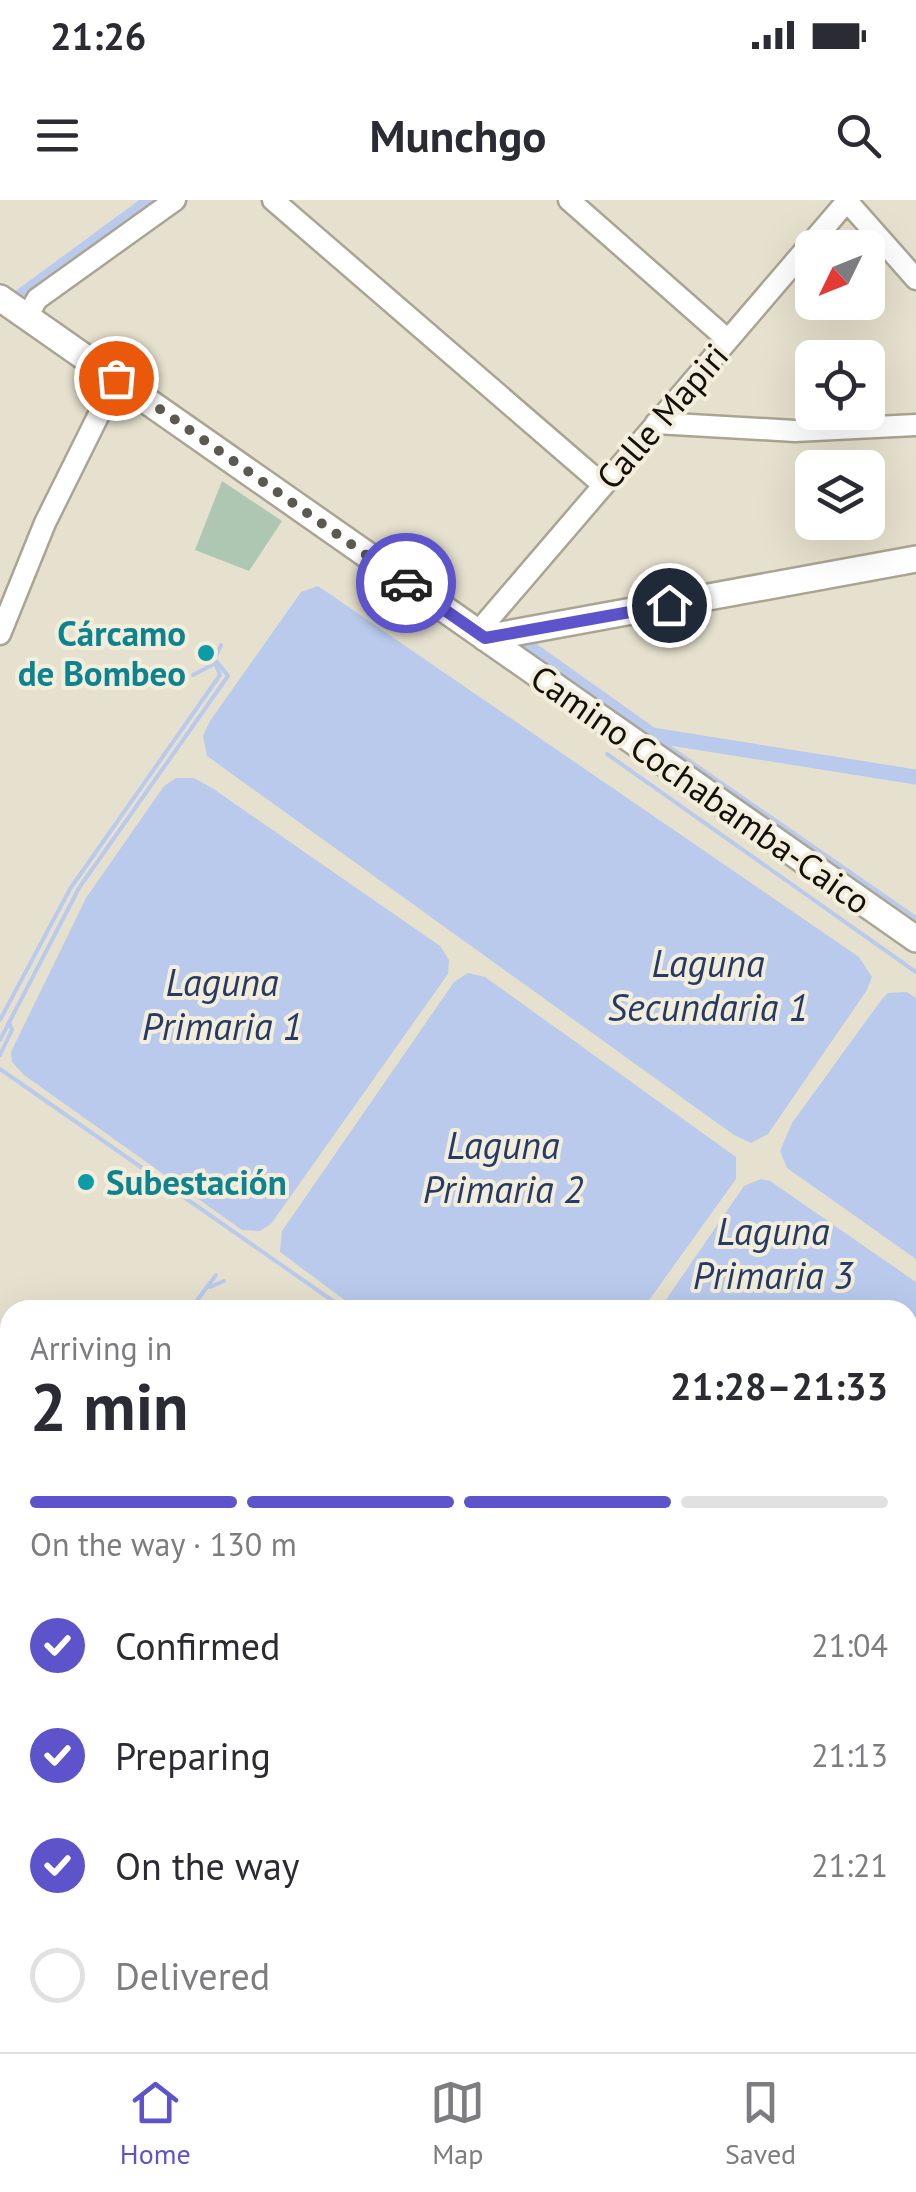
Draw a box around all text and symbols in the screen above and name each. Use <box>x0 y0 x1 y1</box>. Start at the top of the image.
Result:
text: 21:26 <box>50 11 146 60</box>
text: Munchgo <box>369 106 547 164</box>
icon: menu <box>30 108 85 163</box>
icon: search <box>831 108 886 163</box>
north arrow <box>795 230 885 320</box>
map controls <box>795 230 885 540</box>
street label: Calle Mapiri <box>586 333 738 499</box>
pin <box>74 336 159 421</box>
button: locate <box>795 340 885 430</box>
icon: bag <box>89 351 144 406</box>
button: layers <box>795 450 885 540</box>
courier <box>356 533 456 633</box>
icon: car <box>379 556 434 611</box>
pin <box>627 563 712 648</box>
icon: home <box>642 578 697 633</box>
place label: Cárcamo de Bombeo <box>18 610 186 696</box>
marker: Cárcamo de Bombeo <box>195 642 217 664</box>
street label: Camino Cochabamba-Caico <box>522 654 880 924</box>
water label: Laguna Secundaria 1 <box>608 938 808 1031</box>
water label: Laguna Primaria 1 <box>142 957 302 1050</box>
water label: Laguna Primaria 2 <box>423 1120 584 1213</box>
place label: Subestación <box>106 1159 287 1205</box>
marker: Subestación <box>75 1171 97 1193</box>
water label: Laguna Primaria 3 <box>693 1206 855 1299</box>
text: Arriving in <box>30 1327 172 1369</box>
text: 21:28–21:33 <box>670 1361 888 1410</box>
text: 2 min <box>30 1364 189 1448</box>
text: On the way · 130 m <box>30 1523 297 1565</box>
icon: check <box>30 1618 85 1673</box>
text: Confirmed <box>115 1621 281 1670</box>
text: 21:04 <box>811 1624 888 1666</box>
icon: check <box>30 1728 85 1783</box>
text: Preparing <box>115 1731 271 1780</box>
text: 21:13 <box>811 1734 888 1776</box>
icon: check <box>30 1838 85 1893</box>
text: On the way <box>115 1841 300 1890</box>
text: 21:21 <box>811 1844 888 1886</box>
text: Delivered <box>115 1951 270 2000</box>
tab: Home <box>120 2075 191 2172</box>
tab: Map <box>430 2075 485 2172</box>
tab: Saved <box>725 2075 796 2172</box>

